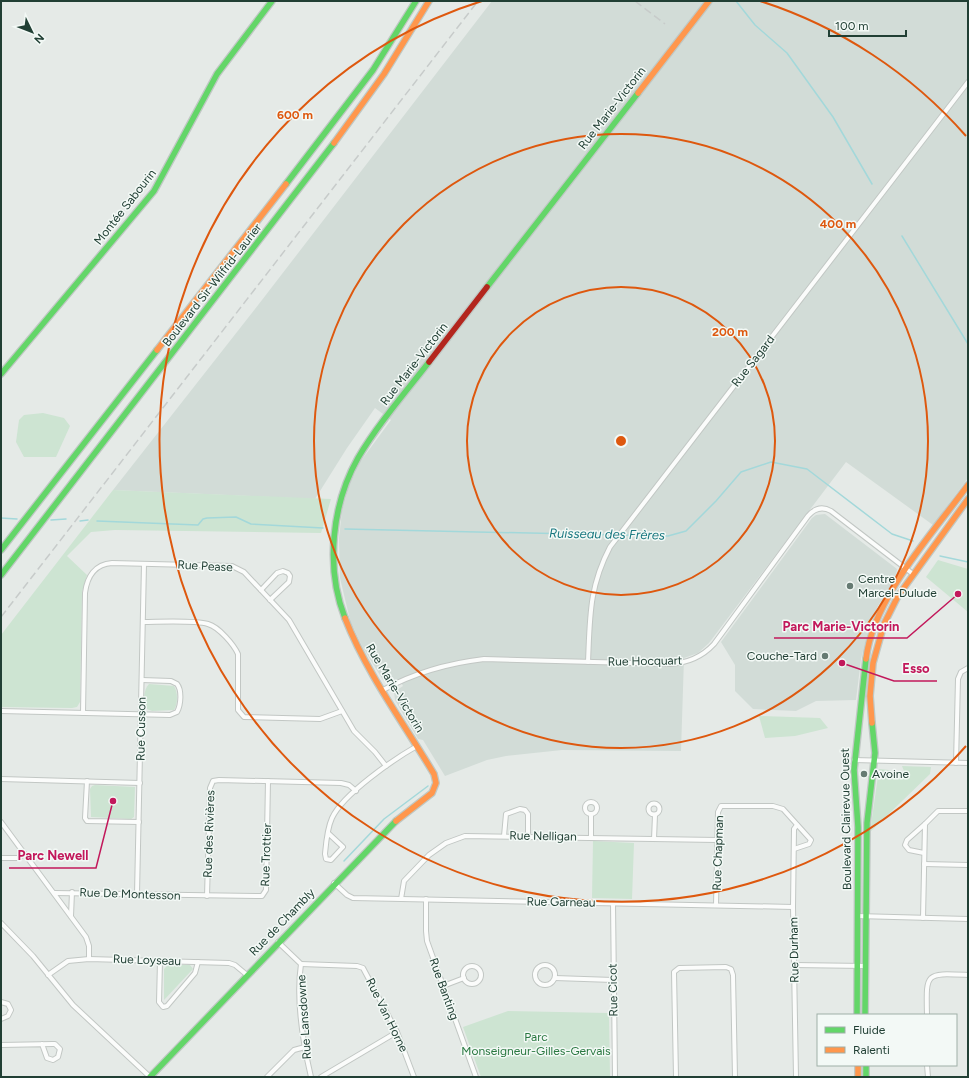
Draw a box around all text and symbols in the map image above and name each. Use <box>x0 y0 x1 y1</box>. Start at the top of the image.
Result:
north arrow <box>12 12 52 52</box>
scale bar <box>829 12 906 38</box>
text: 100 m <box>835 19 869 33</box>
text: N <box>31 31 47 46</box>
street label: Rue Marie-Victorin <box>575 64 649 152</box>
text: 600 m <box>277 108 313 122</box>
street label: Montée Sabourin <box>91 166 159 248</box>
text: 400 m <box>820 217 856 231</box>
street label: Boulevard Sir-Wilfrid-Laurier <box>160 221 264 349</box>
street label: Rue Marie-Victorin <box>377 320 451 408</box>
text: 200 m <box>712 325 748 339</box>
street label: Rue Sagard <box>729 332 777 390</box>
centre of rings <box>614 434 628 448</box>
water label: Ruisseau des Frères <box>549 525 665 543</box>
street label: Rue Pease <box>177 558 233 574</box>
place label: Centre Marcel-Dulude <box>858 572 937 600</box>
marker: Centre Marcel-Dulude <box>845 581 855 591</box>
callout: Parc Marie-Victorin <box>774 613 907 638</box>
text: Parc Marie-Victorin <box>783 619 899 634</box>
street label: Rue Marie-Victorin <box>363 641 427 735</box>
place label: Couche-Tard <box>747 649 817 663</box>
marker: Couche-Tard <box>820 651 830 661</box>
street label: Rue Hocquart <box>608 653 683 669</box>
callout: Esso <box>894 656 937 681</box>
text: Esso <box>902 661 930 676</box>
street label: Rue Cusson <box>133 697 149 761</box>
street label: Boulevard Clairevue Ouest <box>838 747 854 890</box>
place label: Avoine <box>872 767 910 781</box>
marker: Avoine <box>859 769 869 779</box>
street label: Rue des Rivières <box>200 789 218 878</box>
street label: Rue Chapman <box>710 815 726 891</box>
street label: Rue Trottier <box>258 823 274 887</box>
street label: Rue Nelligan <box>509 828 577 844</box>
callout: Parc Newell <box>9 843 96 868</box>
text: Parc Newell <box>18 848 88 863</box>
street label: Rue De Montesson <box>79 885 181 903</box>
street label: Rue de Chambly <box>246 885 318 958</box>
street label: Rue Garneau <box>526 894 596 910</box>
street label: Rue Durham <box>786 917 802 983</box>
street label: Rue Loyseau <box>113 952 181 968</box>
street label: Rue Banting <box>426 956 462 1022</box>
street label: Rue Cicot <box>606 963 620 1017</box>
street label: Rue Lansdowne <box>294 974 314 1060</box>
street label: Rue Van Horne <box>363 976 411 1055</box>
legend <box>817 1014 957 1066</box>
text: Fluide <box>853 1023 886 1037</box>
park label: Parc Monseigneur-Gilles-Gervais <box>461 1030 611 1058</box>
text: Ralenti <box>853 1043 890 1057</box>

